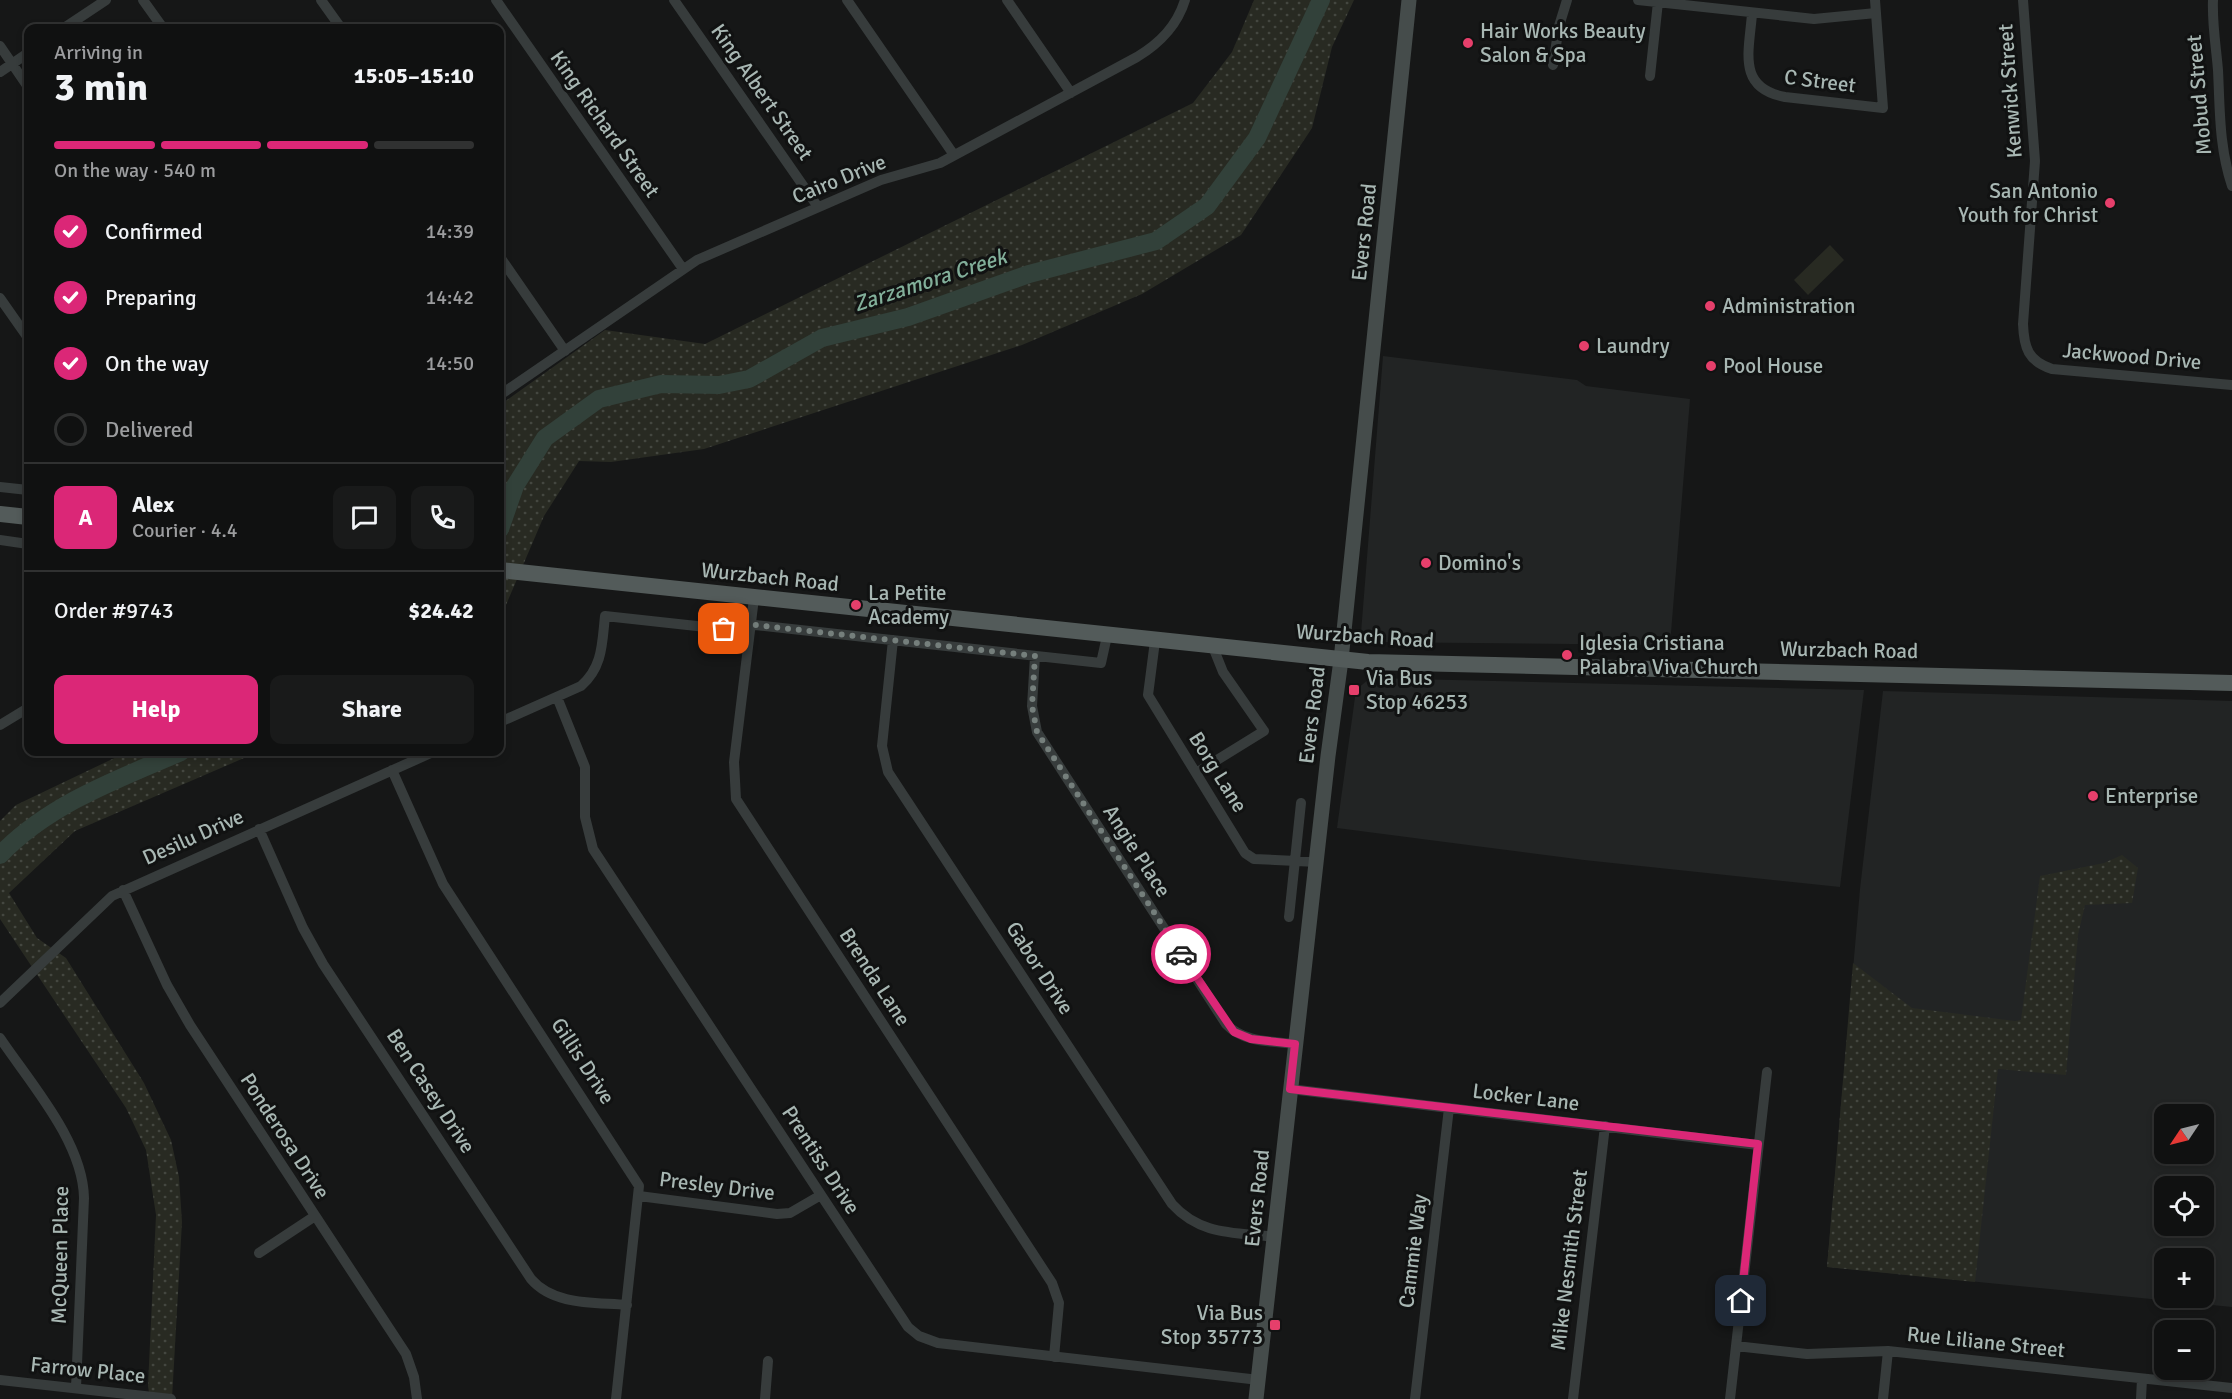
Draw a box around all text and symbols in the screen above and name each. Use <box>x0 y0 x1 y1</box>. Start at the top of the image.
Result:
place label: Hair Works Beauty Salon & Spa <box>1480 18 1646 68</box>
street label: King Albert Street <box>705 19 819 165</box>
street label: Kenwick Street <box>1992 23 2028 159</box>
street label: Mobud Street <box>2181 34 2217 156</box>
marker: Hair Works Beauty Salon & Spa <box>1461 36 1475 50</box>
text: Arriving in <box>54 40 143 65</box>
street label: King Richard Street <box>545 45 665 203</box>
text: 15:05–15:10 <box>354 62 474 89</box>
text: 3 min <box>54 63 148 111</box>
street label: C Street <box>1783 64 1857 98</box>
street label: Cairo Drive <box>788 148 890 210</box>
text: On the way · 540 m <box>54 158 216 183</box>
place label: San Antonio Youth for Christ <box>1958 178 2098 228</box>
street label: Evers Road <box>1346 182 1382 282</box>
marker: San Antonio Youth for Christ <box>2103 196 2117 210</box>
icon: check <box>54 215 87 248</box>
text: Confirmed <box>105 218 203 245</box>
text: 14:39 <box>425 219 474 244</box>
water label: Zarzamora Creek <box>850 242 1012 317</box>
icon: check <box>54 281 87 314</box>
text: Preparing <box>105 284 197 311</box>
text: 14:42 <box>425 285 474 310</box>
place label: Administration <box>1722 293 1856 319</box>
marker: Administration <box>1703 299 1717 313</box>
place label: Laundry <box>1596 333 1670 359</box>
street label: Jackwood Drive <box>2061 337 2203 375</box>
marker: Laundry <box>1577 339 1591 353</box>
icon: check <box>54 347 87 380</box>
text: On the way <box>105 350 209 377</box>
text: 14:50 <box>425 351 474 376</box>
place label: Pool House <box>1723 353 1823 379</box>
marker: Pool House <box>1704 359 1718 373</box>
text: Delivered <box>105 416 193 443</box>
button: chat <box>333 486 396 549</box>
button: phone <box>411 486 474 549</box>
text: Alex <box>132 491 174 518</box>
text: A <box>78 504 93 531</box>
text: Courier · 4.4 <box>132 518 238 543</box>
place label: Domino's <box>1438 550 1521 576</box>
marker: Domino's <box>1419 556 1433 570</box>
street label: Wurzbach Road <box>700 557 840 597</box>
place label: La Petite Academy <box>868 580 949 630</box>
text: Order #9743 <box>54 597 174 624</box>
text: $24.42 <box>408 597 474 624</box>
marker: La Petite Academy <box>849 598 863 612</box>
pin <box>698 603 749 654</box>
icon: bag <box>707 612 740 645</box>
street label: Wurzbach Road <box>1295 618 1435 654</box>
place label: Iglesia Cristiana Palabra Viva Church <box>1579 630 1758 680</box>
street label: Wurzbach Road <box>1780 636 1918 664</box>
marker: Iglesia Cristiana Palabra Viva Church <box>1560 648 1574 662</box>
street label: Evers Road <box>1293 665 1331 765</box>
place label: Via Bus Stop 46253 <box>1366 665 1468 715</box>
button: Help <box>54 675 258 744</box>
button: Share <box>270 675 474 744</box>
marker: Via Bus Stop 46253 <box>1347 683 1361 697</box>
street label: Borg Lane <box>1183 727 1253 817</box>
place label: Enterprise <box>2105 783 2198 809</box>
marker: Enterprise <box>2086 789 2100 803</box>
street label: Angie Place <box>1097 800 1177 902</box>
street label: Desilu Drive <box>138 803 248 871</box>
street label: Gabor Drive <box>1000 917 1080 1019</box>
street label: Brenda Lane <box>834 923 916 1031</box>
courier <box>1151 924 1211 984</box>
icon: car <box>1165 938 1198 971</box>
street label: Gillis Drive <box>545 1013 621 1109</box>
street label: Ben Casey Drive <box>381 1024 481 1158</box>
street label: Ponderosa Drive <box>235 1068 335 1204</box>
street label: Locker Lane <box>1471 1078 1581 1116</box>
street label: Prentiss Drive <box>776 1101 866 1219</box>
north arrow <box>2154 1104 2214 1164</box>
map controls <box>2154 1104 2214 1380</box>
street label: Evers Road <box>1239 1148 1275 1248</box>
street label: Presley Drive <box>658 1166 776 1206</box>
street label: Mike Nesmith Street <box>1545 1168 1593 1352</box>
button: locate <box>2154 1176 2214 1236</box>
street label: McQueen Place <box>46 1186 74 1324</box>
street label: Cammie Way <box>1393 1192 1433 1310</box>
button: + <box>2154 1248 2214 1308</box>
pin <box>1715 1275 1766 1326</box>
icon: home <box>1724 1284 1757 1317</box>
place label: Via Bus Stop 35773 <box>1161 1300 1263 1350</box>
marker: Via Bus Stop 35773 <box>1268 1318 1282 1332</box>
button: − <box>2154 1320 2214 1380</box>
street label: Rue Liliane Street <box>1906 1321 2066 1363</box>
street label: Farrow Place <box>29 1351 147 1389</box>

